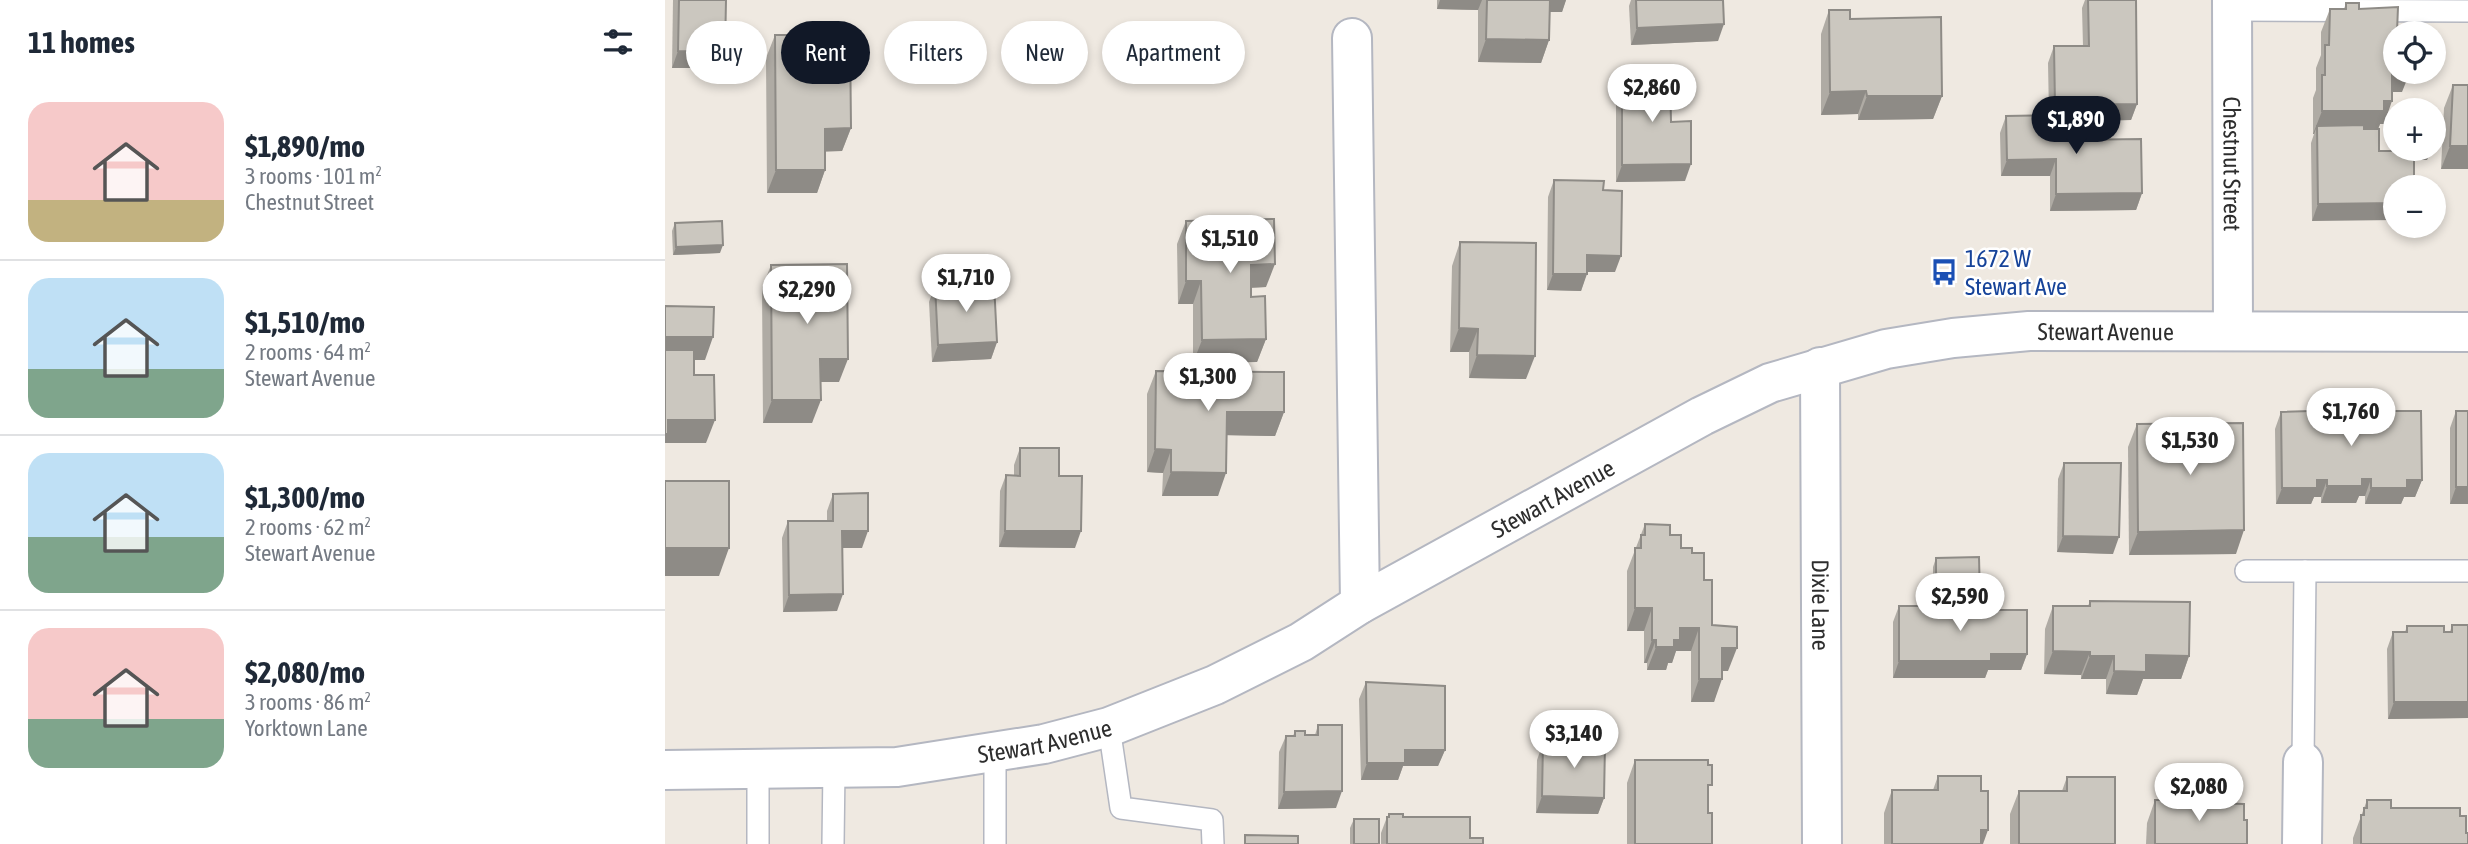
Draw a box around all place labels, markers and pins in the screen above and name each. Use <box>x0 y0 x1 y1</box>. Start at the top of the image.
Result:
pin: $2,860 <box>1595 64 1709 124</box>
pin: $1,890 <box>2019 96 2133 156</box>
pin: $1,510 <box>1173 216 1287 275</box>
place label: 1672 W Stewart Ave <box>1965 245 2067 300</box>
pin: $1,710 <box>909 254 1023 314</box>
bus stop icon: 1672 W Stewart Ave <box>1929 257 1959 287</box>
pin: $2,290 <box>750 266 864 326</box>
pin: $1,300 <box>1151 354 1265 413</box>
pin: $1,760 <box>2294 388 2408 448</box>
pin: $1,530 <box>2133 418 2247 477</box>
pin: $2,590 <box>1903 574 2017 633</box>
pin: $3,140 <box>1517 710 1631 770</box>
pin: $2,080 <box>2142 764 2256 823</box>

